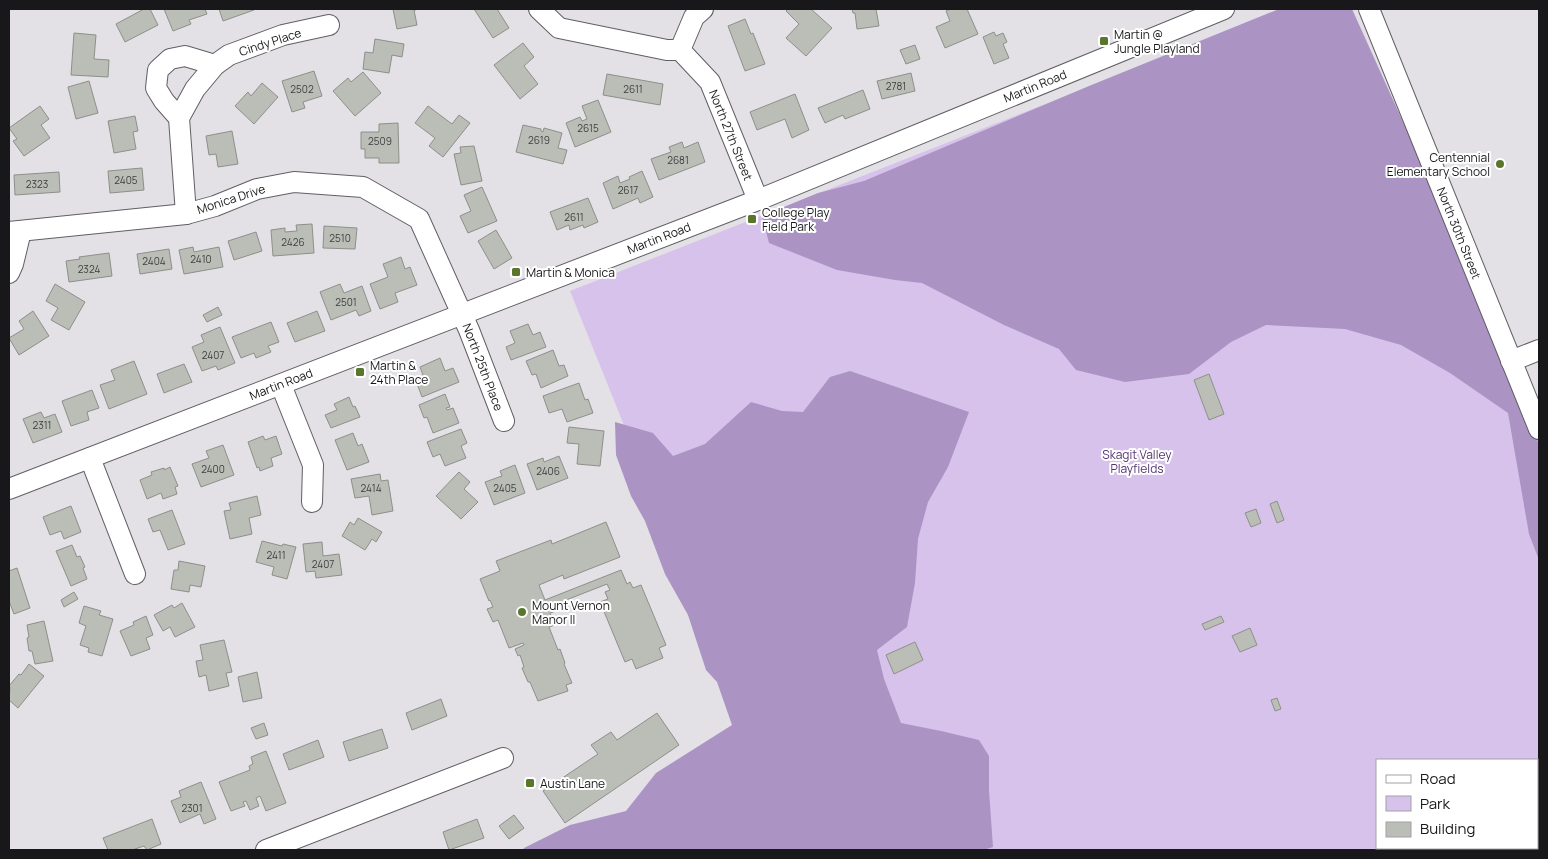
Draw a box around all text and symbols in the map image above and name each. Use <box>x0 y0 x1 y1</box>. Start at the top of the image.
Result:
street label: Cindy Place <box>237 24 303 60</box>
place label: Martin @ Jungle Playland <box>1114 26 1200 57</box>
marker: Martin @ Jungle Playland <box>1098 35 1110 47</box>
street label: Martin Road <box>1001 66 1069 106</box>
house number: 2781 <box>886 79 906 93</box>
house number: 2502 <box>290 82 314 96</box>
house number: 2611 <box>623 82 643 96</box>
street label: North 27th Street <box>705 87 757 183</box>
house number: 2615 <box>577 121 599 135</box>
house number: 2619 <box>528 133 550 147</box>
house number: 2509 <box>368 134 392 148</box>
place label: Centennial Elementary School <box>1387 149 1490 180</box>
house number: 2681 <box>667 153 689 167</box>
marker: Centennial Elementary School <box>1494 158 1506 170</box>
house number: 2405 <box>114 173 138 187</box>
house number: 2323 <box>26 177 48 191</box>
street label: Monica Drive <box>195 180 267 218</box>
house number: 2617 <box>618 183 638 197</box>
street label: North 30th Street <box>1433 185 1485 282</box>
place label: College Play Field Park <box>762 204 830 235</box>
house number: 2611 <box>564 210 584 224</box>
marker: College Play Field Park <box>746 213 758 225</box>
street label: Martin Road <box>625 218 693 258</box>
house number: 2510 <box>329 231 351 245</box>
house number: 2426 <box>281 235 305 249</box>
house number: 2410 <box>190 252 212 266</box>
house number: 2404 <box>142 254 166 268</box>
house number: 2324 <box>78 262 100 276</box>
place label: Martin & Monica <box>526 264 615 281</box>
marker: Martin & Monica <box>510 266 522 278</box>
house number: 2501 <box>335 295 357 309</box>
street label: North 25th Place <box>459 321 507 413</box>
house number: 2407 <box>202 348 224 362</box>
place label: Martin & 24th Place <box>370 357 428 388</box>
street label: Martin Road <box>247 364 315 404</box>
marker: Martin & 24th Place <box>354 366 366 378</box>
house number: 2311 <box>32 418 52 432</box>
park label: Skagit Valley Playfields <box>1102 446 1172 477</box>
house number: 2400 <box>201 462 225 476</box>
house number: 2406 <box>536 464 560 478</box>
house number: 2414 <box>360 481 382 495</box>
house number: 2405 <box>493 481 517 495</box>
house number: 2411 <box>266 548 286 562</box>
house number: 2407 <box>312 557 334 571</box>
place label: Mount Vernon Manor II <box>532 597 610 628</box>
marker: Mount Vernon Manor II <box>516 606 528 618</box>
legend <box>1376 759 1538 849</box>
text: Road <box>1420 768 1456 789</box>
place label: Austin Lane <box>540 775 605 792</box>
marker: Austin Lane <box>524 777 536 789</box>
text: Park <box>1420 793 1450 814</box>
house number: 2301 <box>181 801 203 815</box>
text: Building <box>1420 818 1475 839</box>

